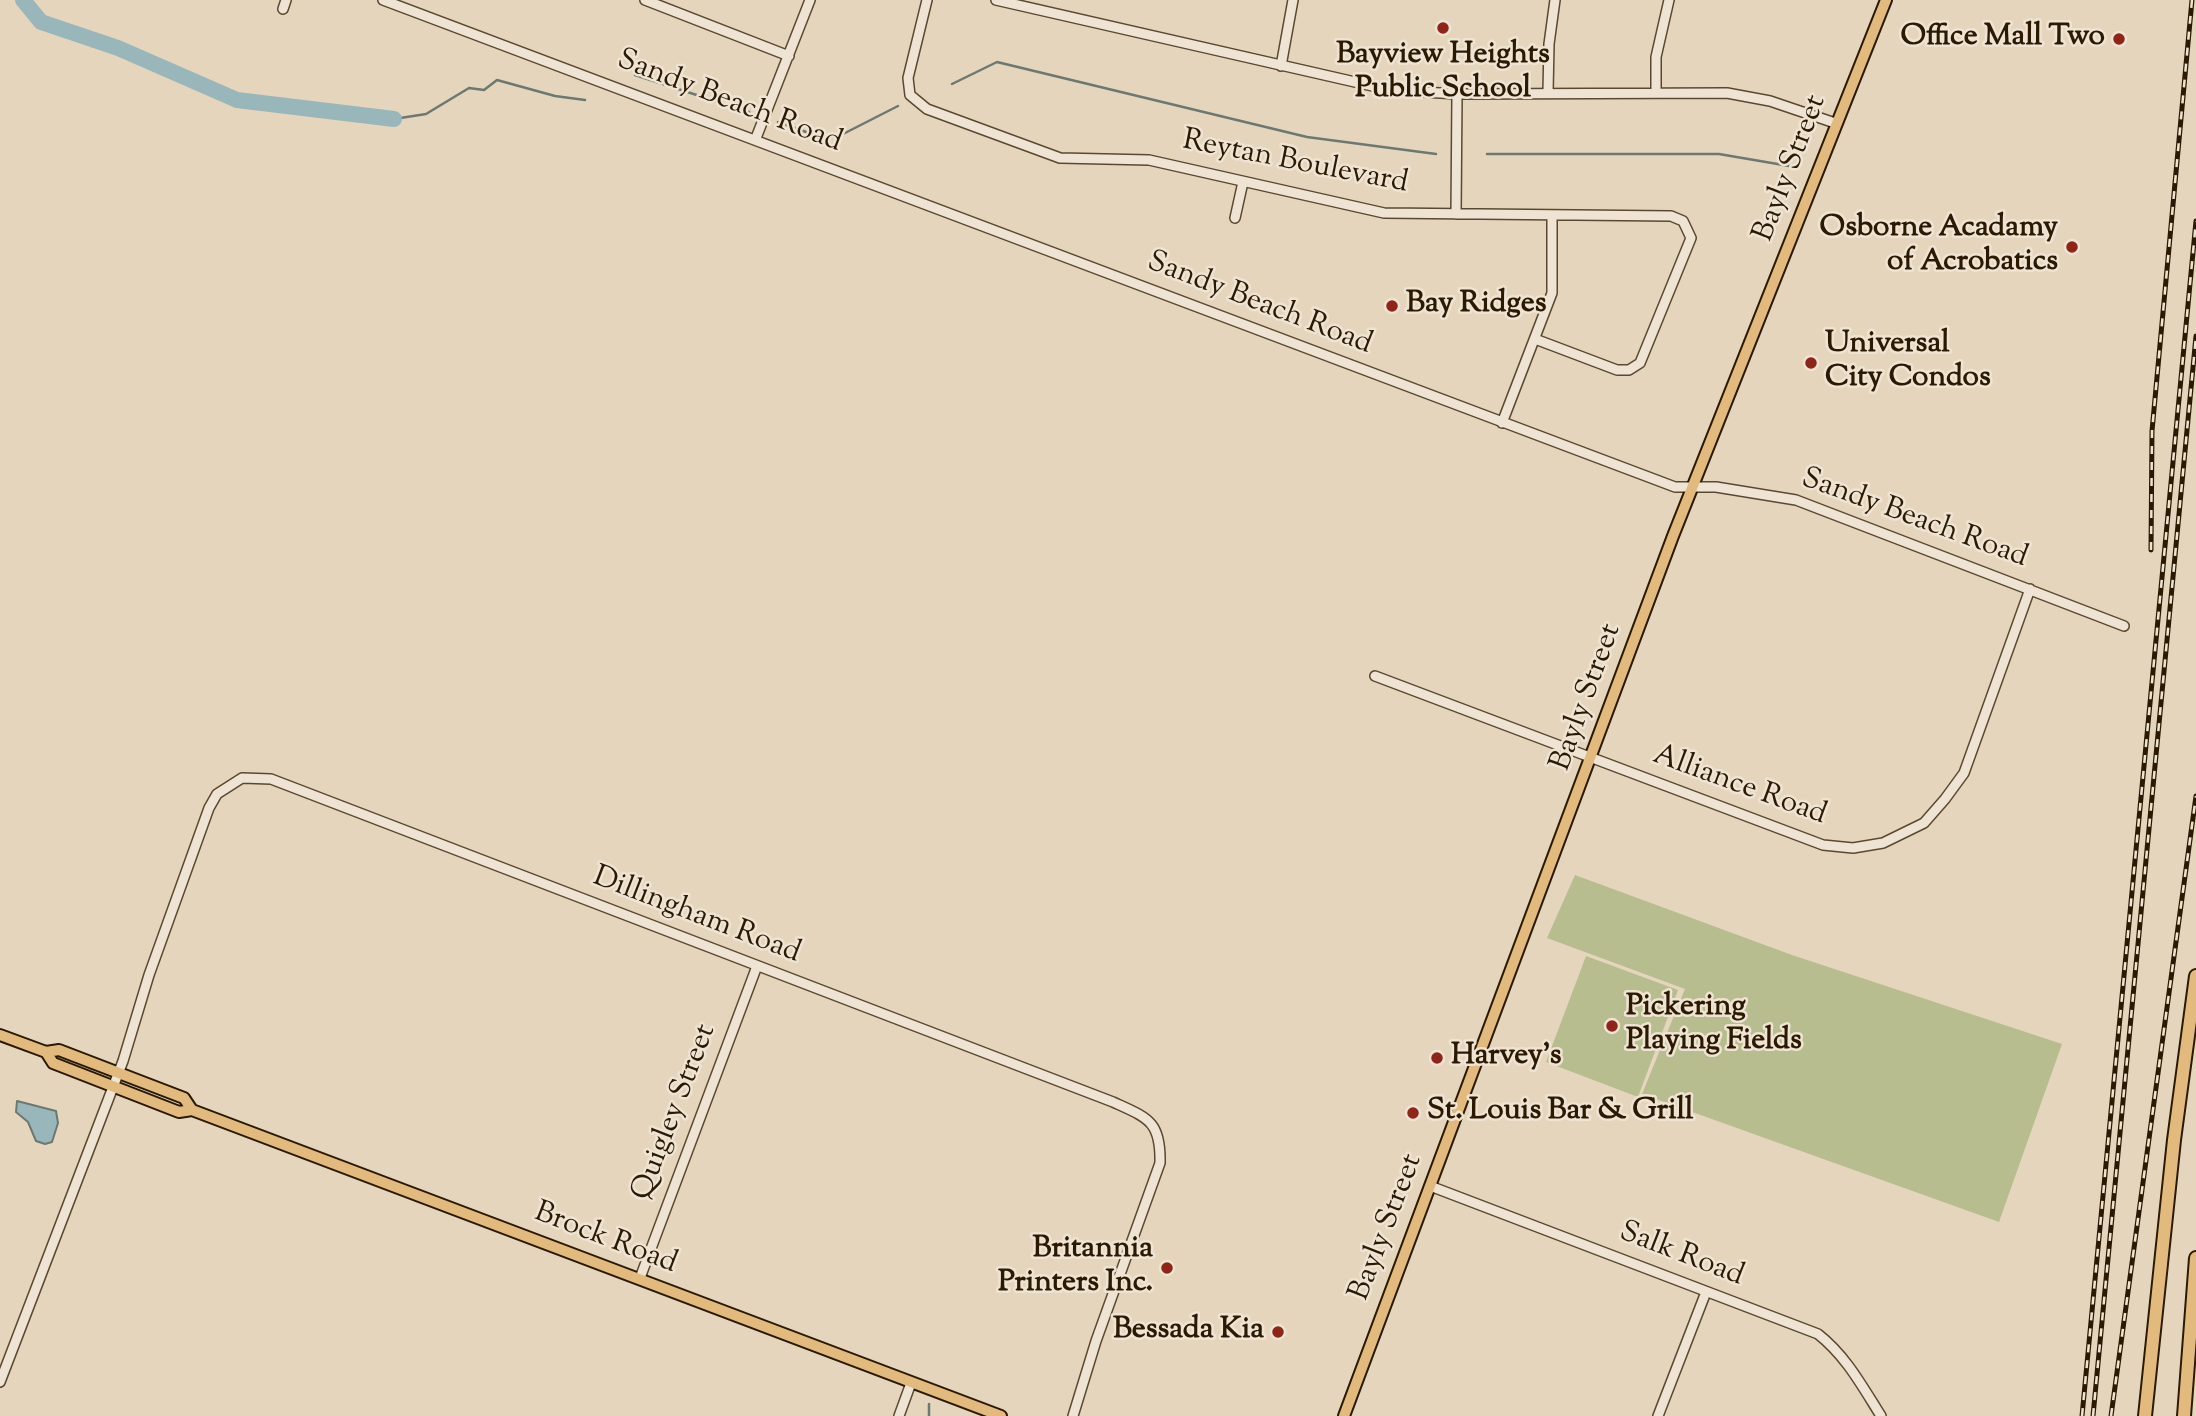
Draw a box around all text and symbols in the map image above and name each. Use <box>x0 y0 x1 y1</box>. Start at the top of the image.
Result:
marker: Bayview Heights Public School <box>1435 20 1451 36</box>
place label: Office Mall Two <box>1900 21 2105 57</box>
marker: Office Mall Two <box>2111 31 2127 47</box>
place label: Bayview Heights Public School <box>1336 39 1550 110</box>
street label: Sandy Beach Road <box>611 44 847 162</box>
street label: Bayly Street <box>1748 91 1836 247</box>
street label: Reytan Boulevard <box>1179 124 1411 204</box>
place label: Osborne Acadamy of Acrobatics <box>1820 212 2058 282</box>
marker: Osborne Acadamy of Acrobatics <box>2064 239 2080 255</box>
street label: Sandy Beach Road <box>1141 246 1377 364</box>
place label: Bay Ridges <box>1406 288 1546 324</box>
marker: Bay Ridges <box>1384 298 1400 314</box>
place label: Universal City Condos <box>1825 328 1991 398</box>
marker: Universal City Condos <box>1803 355 1819 371</box>
street label: Sandy Beach Road <box>1796 462 2032 578</box>
street label: Bayly Street <box>1545 620 1631 776</box>
street label: Alliance Road <box>1647 739 1831 835</box>
street label: Dillingham Road <box>587 861 805 973</box>
place label: Pickering Playing Fields <box>1626 991 1802 1062</box>
marker: Pickering Playing Fields <box>1604 1018 1620 1034</box>
street label: Quigley Street <box>626 1020 726 1206</box>
place label: Harvey's <box>1451 1040 1561 1076</box>
marker: Harvey's <box>1429 1050 1445 1066</box>
place label: St. Louis Bar & Grill <box>1427 1095 1693 1131</box>
marker: St. Louis Bar & Grill <box>1405 1105 1421 1121</box>
street label: Bayly Street <box>1344 1150 1432 1306</box>
street label: Brock Road <box>528 1196 682 1284</box>
street label: Salk Road <box>1614 1216 1748 1296</box>
place label: Britannia Printers Inc. <box>998 1233 1153 1304</box>
marker: Britannia Printers Inc. <box>1159 1260 1175 1276</box>
place label: Bessada Kia <box>1113 1314 1264 1350</box>
marker: Bessada Kia <box>1270 1324 1286 1340</box>

